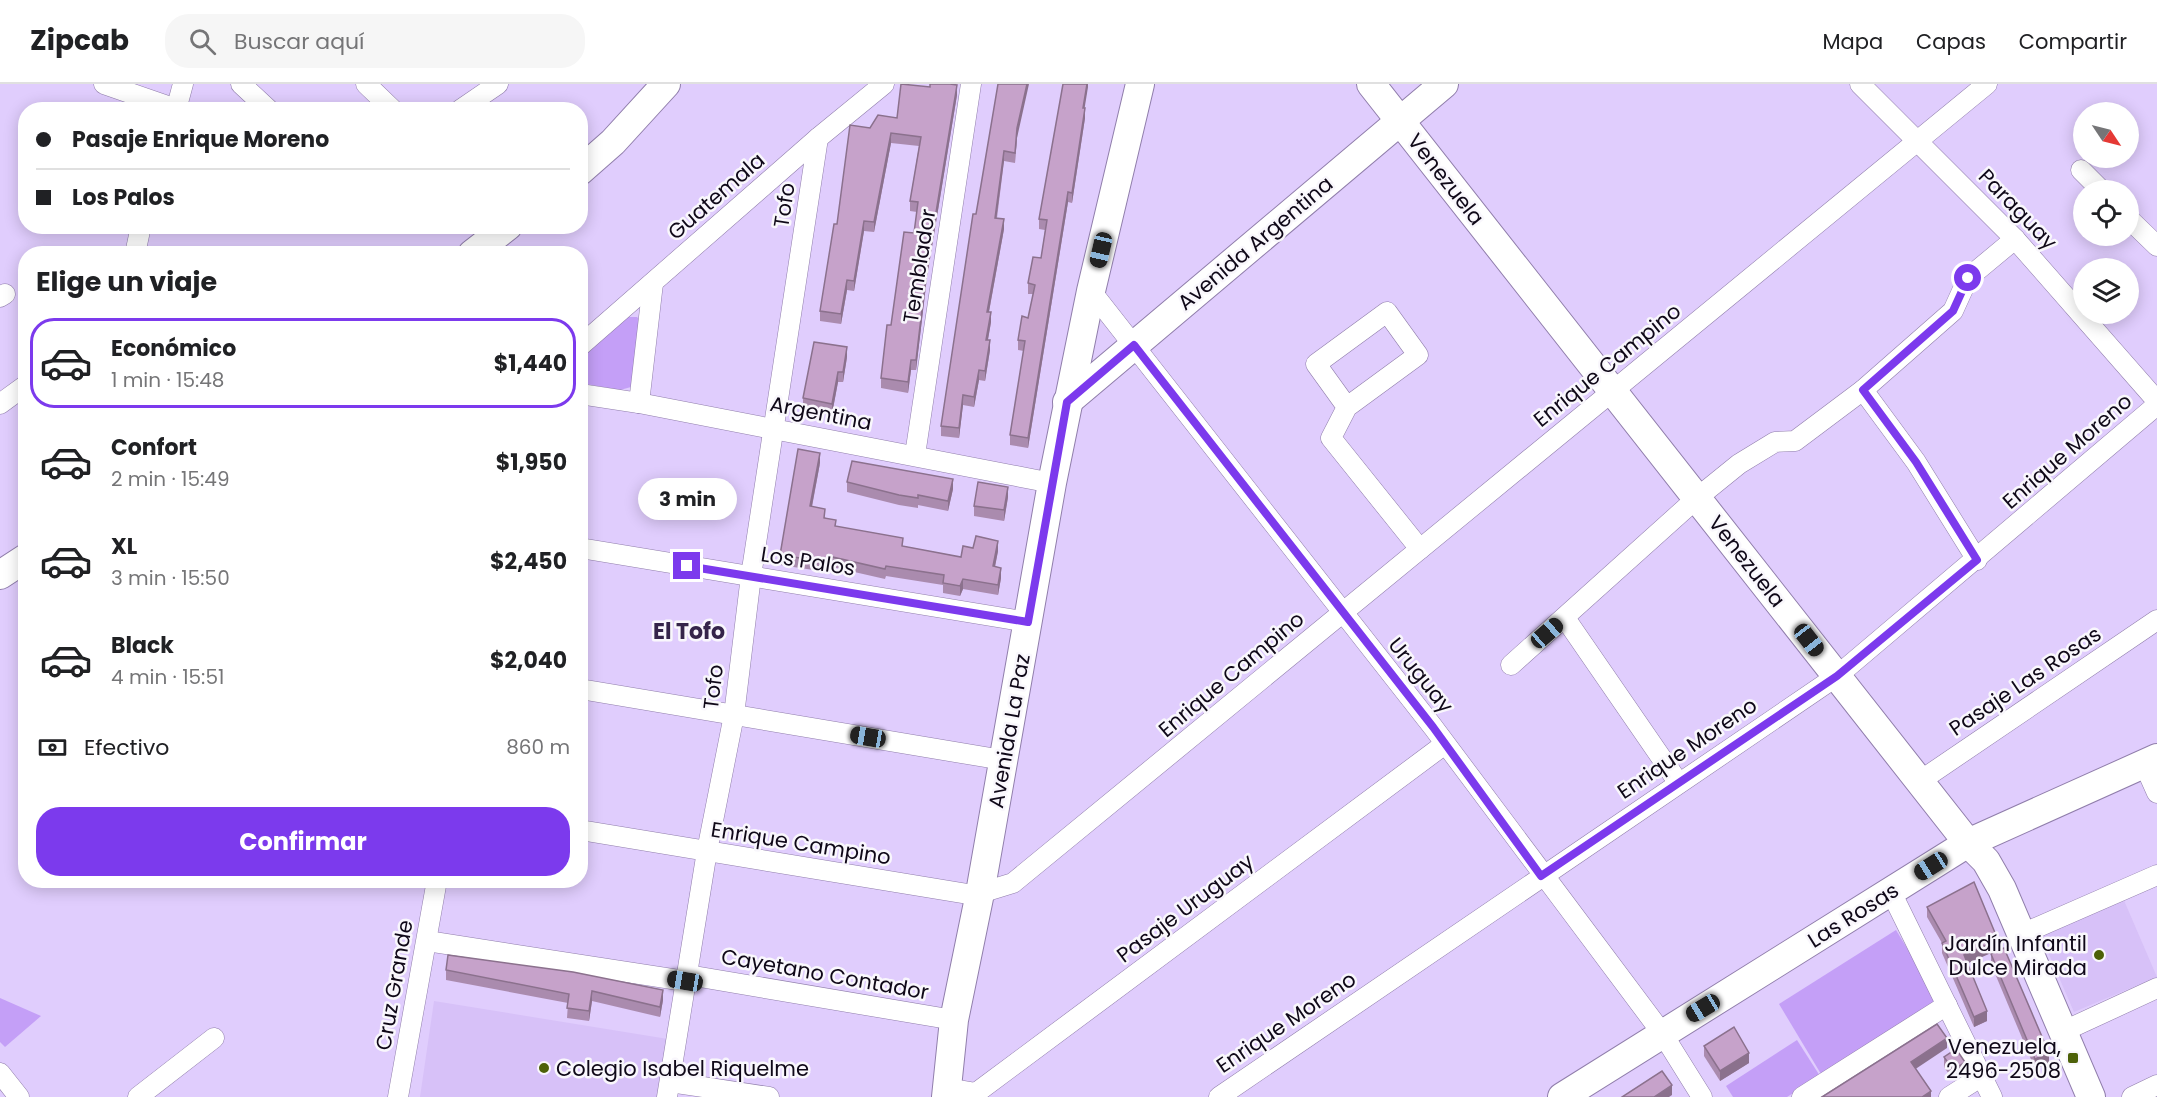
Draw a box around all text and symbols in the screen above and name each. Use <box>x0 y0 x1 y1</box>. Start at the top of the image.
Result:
search box <box>165 14 585 68</box>
text: Zipcab <box>30 21 129 60</box>
icon: search <box>186 25 219 58</box>
text: Buscar aquí <box>234 26 365 57</box>
text: Mapa <box>1822 27 1883 56</box>
text: Capas <box>1916 27 1986 56</box>
text: Compartir <box>2019 27 2127 56</box>
north arrow <box>2073 102 2139 168</box>
map controls <box>2073 102 2139 324</box>
text: Pasaje Enrique Moreno <box>72 124 329 155</box>
street label: Venezuela <box>1401 127 1491 231</box>
street label: Guatemala <box>661 146 771 246</box>
street label: Paraguay <box>1972 162 2064 256</box>
street label: Avenida Argentina <box>1171 169 1339 317</box>
street label: Tofo <box>766 180 802 230</box>
button: locate <box>2073 180 2139 246</box>
text: Los Palos <box>72 182 175 213</box>
street label: Temblador <box>896 207 942 325</box>
car <box>1088 230 1114 270</box>
button: layers <box>2073 258 2139 324</box>
text: Elige un viaje <box>36 263 217 300</box>
route start <box>1954 264 1981 291</box>
street label: Enrique Campino <box>1527 297 1687 433</box>
text: Económico <box>111 333 236 364</box>
icon: car <box>39 336 93 390</box>
text: $1,440 <box>494 348 567 379</box>
text: 1 min · 15:48 <box>111 366 224 394</box>
street label: Enrique Moreno <box>1996 387 2138 515</box>
street label: Argentina <box>768 389 874 437</box>
text: Confort <box>111 432 197 463</box>
icon: car <box>39 435 93 489</box>
text: $1,950 <box>496 447 567 478</box>
text: 2 min · 15:49 <box>111 465 229 493</box>
callout: 3 min <box>638 479 736 521</box>
text: 3 min <box>659 485 716 513</box>
street label: Venezuela <box>1702 509 1792 613</box>
text: XL <box>111 531 137 562</box>
icon: car <box>39 534 93 588</box>
street label: Los Palos <box>759 539 857 583</box>
text: $2,450 <box>490 546 567 577</box>
route end <box>673 552 700 579</box>
text: 3 min · 15:50 <box>111 564 230 592</box>
street label: Enrique Campino <box>1152 604 1310 744</box>
car <box>1528 614 1566 652</box>
district label: El Tofo <box>653 616 725 647</box>
street label: Pasaje Las Rosas <box>1943 619 2107 743</box>
car <box>1791 620 1827 660</box>
text: Black <box>111 630 174 661</box>
street label: Uruguay <box>1382 631 1460 719</box>
icon: car <box>39 633 93 687</box>
text: $2,040 <box>490 645 567 676</box>
street label: Avenida La Paz <box>981 651 1037 811</box>
text: 4 min · 15:51 <box>111 663 224 691</box>
street label: Tofo <box>696 663 730 711</box>
street label: Enrique Moreno <box>1611 690 1763 806</box>
car <box>849 725 887 749</box>
icon: cash <box>36 731 69 764</box>
text: Efectivo <box>84 732 169 763</box>
text: 860 m <box>506 733 570 761</box>
button: Confirmar <box>36 807 570 876</box>
street label: Enrique Campino <box>709 814 893 872</box>
street label: Pasaje Uruguay <box>1111 847 1260 969</box>
car <box>1911 849 1951 883</box>
street label: Las Rosas <box>1802 876 1904 954</box>
street label: Cruz Grande <box>368 918 420 1052</box>
place label: Jardín Infantil Dulce Mirada <box>1944 929 2087 982</box>
street label: Cayetano Contador <box>719 941 931 1007</box>
marker: Jardín Infantil Dulce Mirada <box>2092 948 2106 962</box>
street label: Enrique Moreno <box>1210 964 1362 1080</box>
car <box>666 969 704 993</box>
car <box>1683 991 1723 1025</box>
place label: Venezuela, 2496-2508 <box>1946 1032 2061 1085</box>
marker: Venezuela, 2496-2508 <box>2066 1051 2080 1065</box>
place label: Colegio Isabel Riquelme <box>556 1054 809 1083</box>
marker: Colegio Isabel Riquelme <box>537 1061 551 1075</box>

